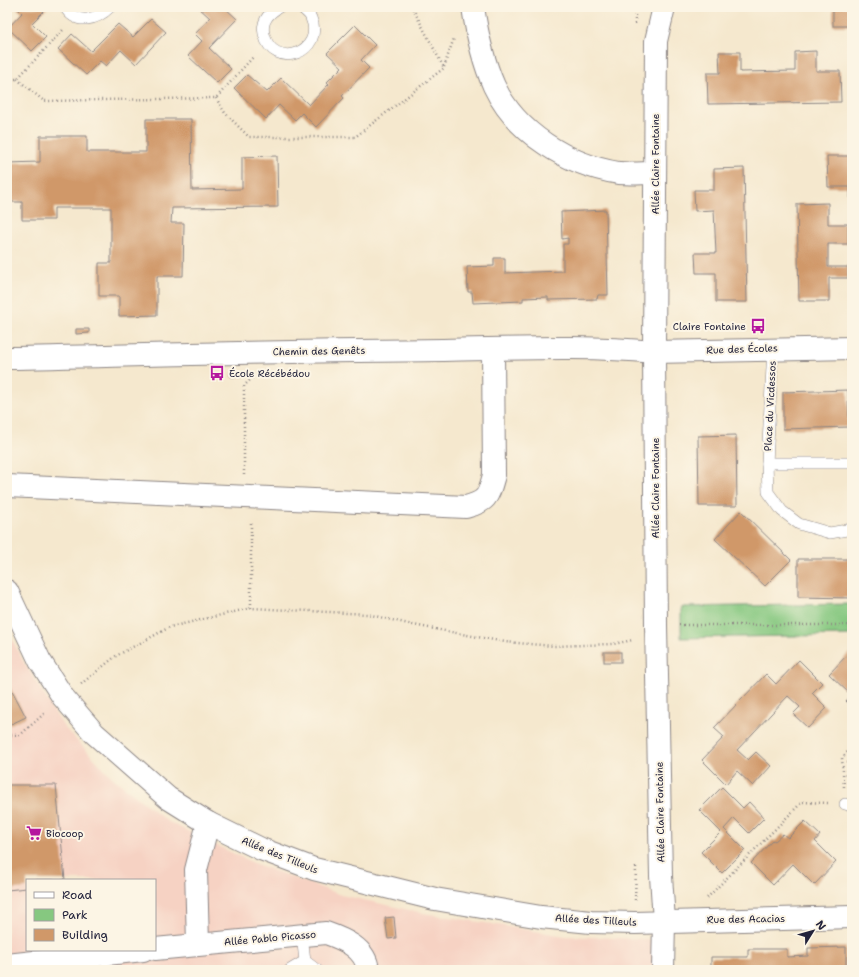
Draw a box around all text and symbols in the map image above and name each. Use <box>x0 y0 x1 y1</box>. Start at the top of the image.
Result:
street label: Allée Claire Fontaine <box>649 113 662 214</box>
bus stop icon: Claire Fontaine <box>749 317 767 335</box>
place label: Claire Fontaine <box>673 320 746 333</box>
street label: Rue des Écoles <box>706 341 778 357</box>
street label: Chemin des Genêts <box>273 344 365 358</box>
street label: Place du Vicdessos <box>761 360 779 452</box>
bus stop icon: École Récébédou <box>208 364 226 382</box>
place label: École Récébédou <box>229 367 310 380</box>
street label: Allée Claire Fontaine <box>649 437 662 538</box>
street label: Allée Claire Fontaine <box>653 761 667 863</box>
supermarket icon: Biocoop <box>25 824 43 842</box>
place label: Biocoop <box>46 827 84 840</box>
street label: Allée des Tilleuls <box>240 834 320 876</box>
legend <box>26 879 156 951</box>
text: Road <box>62 887 93 903</box>
text: Park <box>62 907 88 923</box>
street label: Allée des Tilleuls <box>555 911 637 929</box>
north arrow <box>793 911 833 951</box>
street label: Rue des Acacias <box>707 912 785 926</box>
text: N <box>812 917 829 934</box>
text: Building <box>62 927 108 943</box>
street label: Allée Pablo Picasso <box>223 927 317 949</box>

